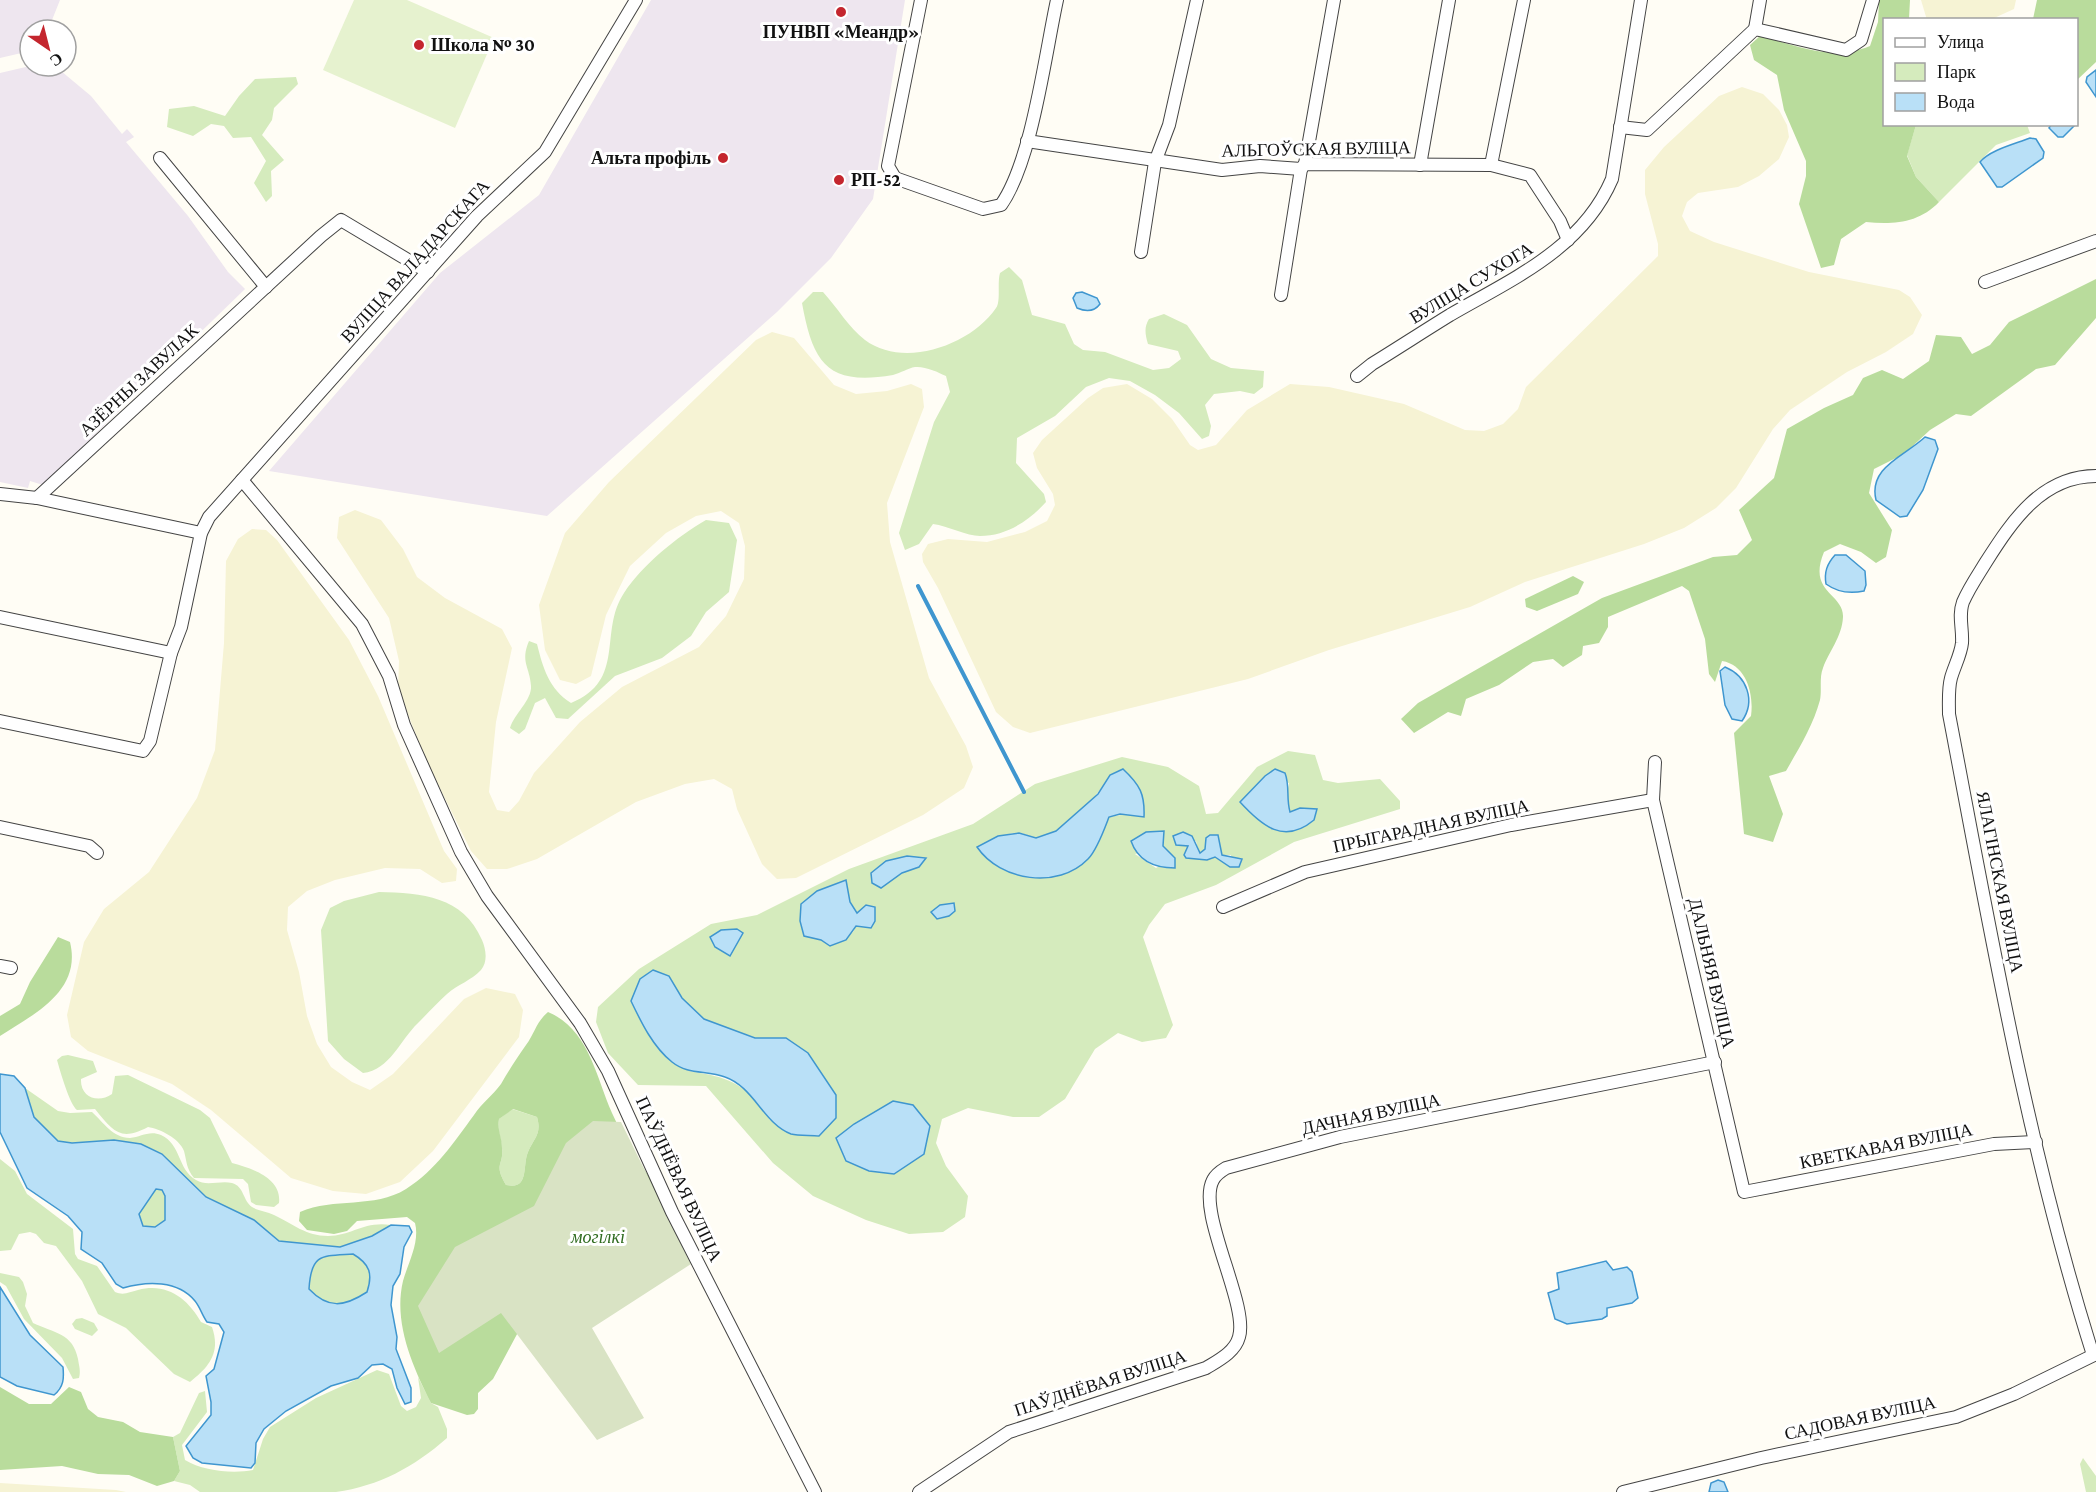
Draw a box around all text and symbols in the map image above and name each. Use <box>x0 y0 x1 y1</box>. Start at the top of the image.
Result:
marker: ПУНВП «Меандр» <box>834 5 848 19</box>
north arrow <box>18 18 78 78</box>
legend <box>1883 18 2078 126</box>
place label: ПУНВП «Меандр» <box>763 22 919 42</box>
text: Улица <box>1937 32 1984 52</box>
place label: Школа № 30 <box>431 35 535 55</box>
marker: Школа № 30 <box>412 38 426 52</box>
text: С <box>47 50 66 70</box>
text: Парк <box>1937 62 1976 82</box>
text: Вода <box>1937 92 1975 112</box>
street label: АЛЬГОЎСКАЯ ВУЛІЦА <box>1221 136 1411 161</box>
place label: Альта профіль <box>591 148 711 168</box>
marker: Альта профіль <box>716 151 730 165</box>
place label: РП-52 <box>851 170 901 190</box>
marker: РП-52 <box>832 173 846 187</box>
street label: ВУЛІЦА ВАЛАДАРСКАГА <box>337 176 493 346</box>
street label: ВУЛІЦА СУХОГА <box>1406 238 1536 328</box>
street label: АЗЁРНЫ ЗАВУЛАК <box>75 319 203 440</box>
street label: ЯЛАГІНСКАЯ ВУЛІЦА <box>1973 790 2027 974</box>
street label: ПРЫГАРАДНАЯ ВУЛІЦА <box>1331 795 1531 857</box>
street label: ДАЛЬНЯЯ ВУЛІЦА <box>1685 896 1739 1050</box>
street label: ДАЧНАЯ ВУЛІЦА <box>1300 1090 1442 1138</box>
street label: ПАЎДНЁВАЯ ВУЛІЦА <box>632 1093 727 1265</box>
street label: КВЕТКАВАЯ ВУЛІЦА <box>1798 1119 1974 1173</box>
park label: могілкі <box>570 1227 625 1247</box>
street label: ПАЎДНЁВАЯ ВУЛІЦА <box>1011 1345 1189 1420</box>
street label: САДОВАЯ ВУЛІЦА <box>1783 1392 1937 1444</box>

